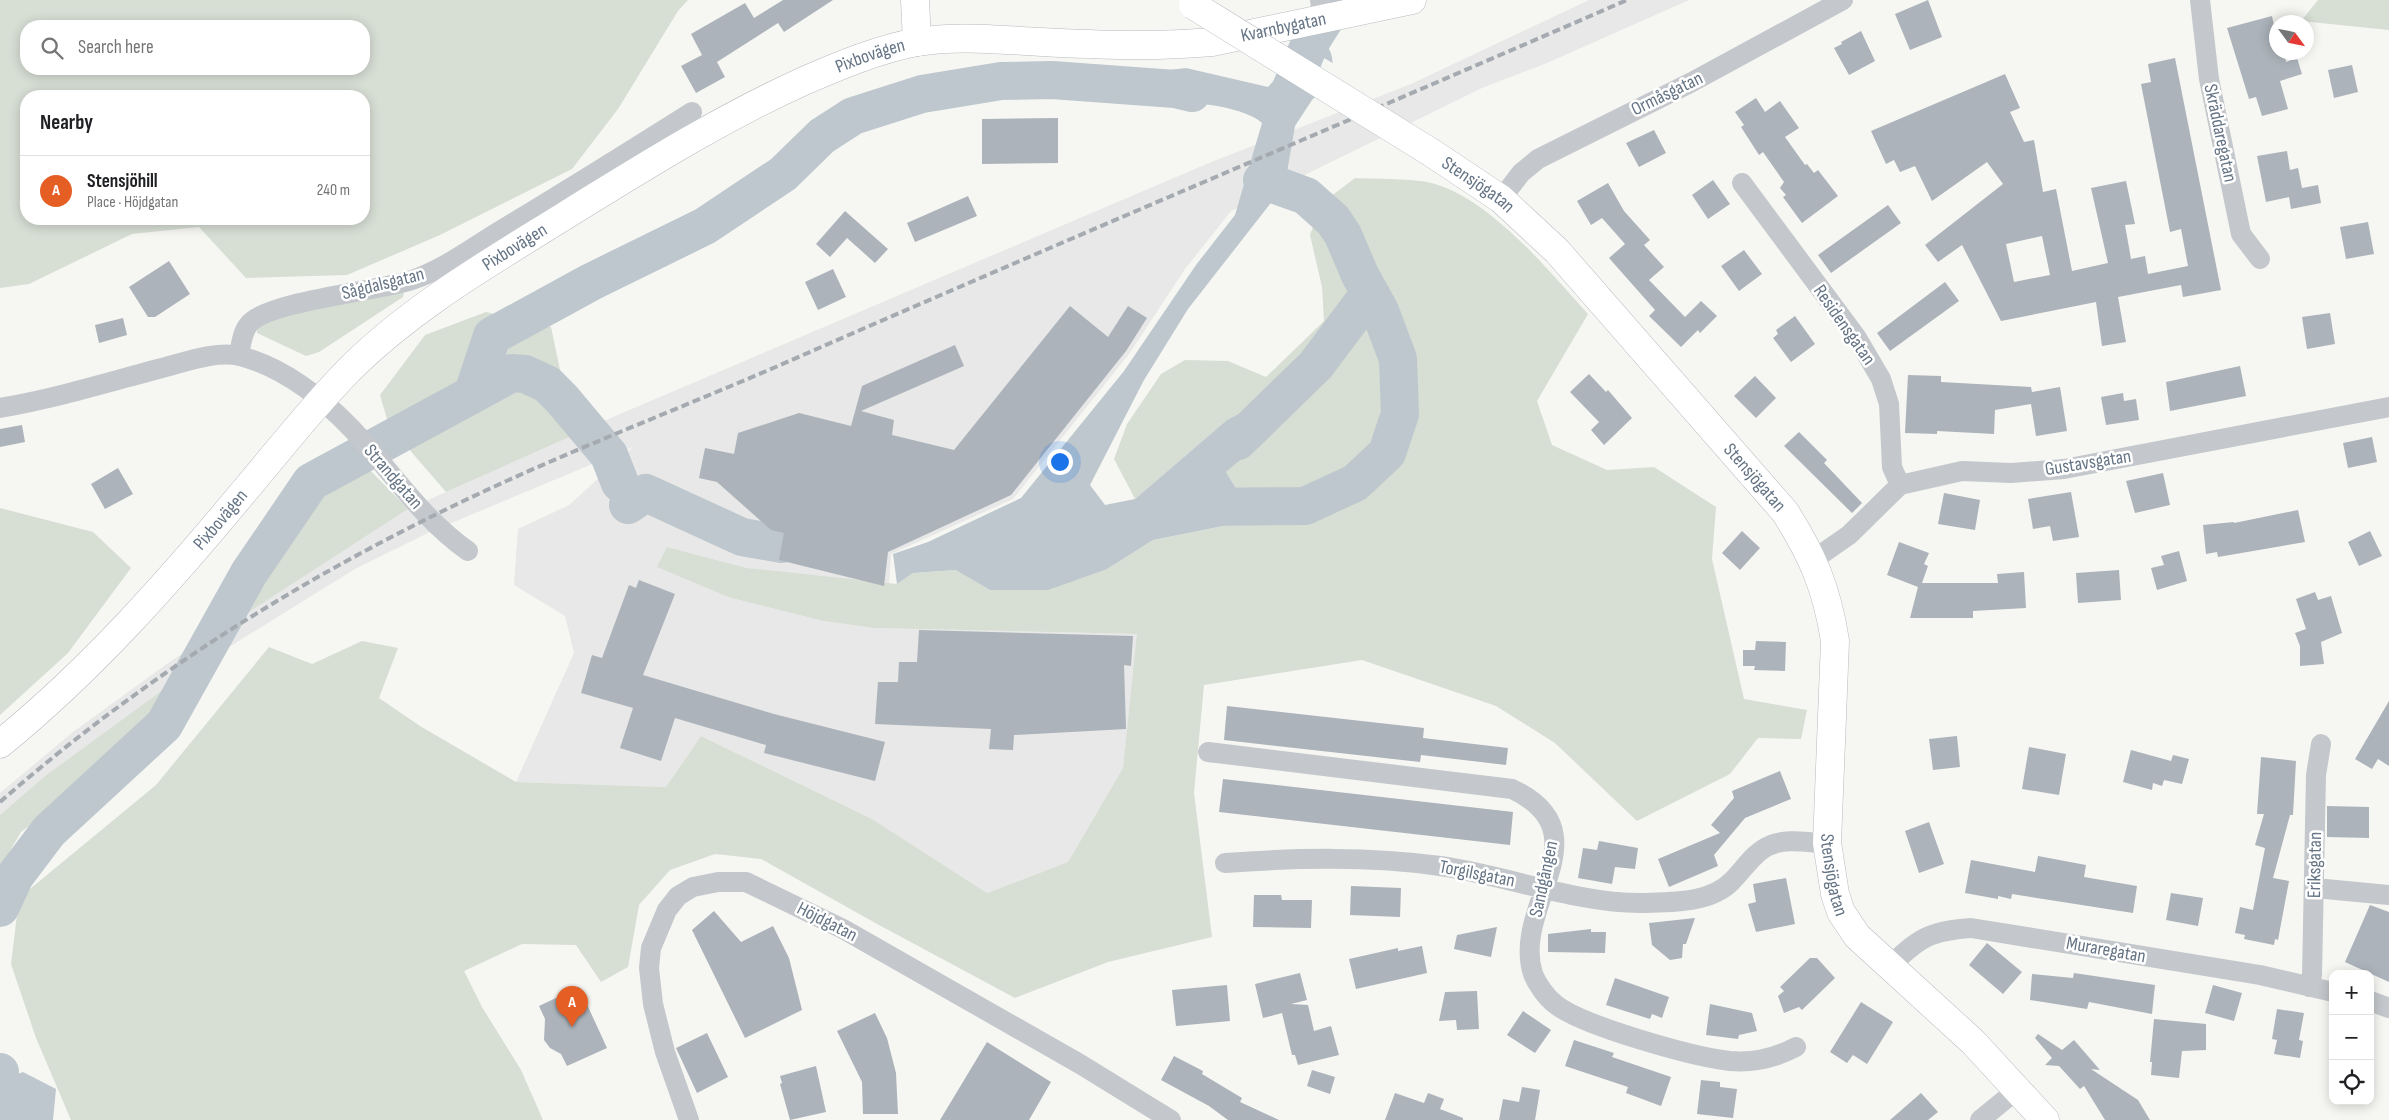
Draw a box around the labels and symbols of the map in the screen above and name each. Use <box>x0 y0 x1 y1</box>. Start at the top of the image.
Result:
street label: Kvarnbygatan <box>1239 7 1328 47</box>
north arrow <box>2269 15 2314 60</box>
street label: Pixbovägen <box>832 33 907 78</box>
street label: Ormåsgatan <box>1627 67 1707 121</box>
street label: Skräddaregatan <box>2198 82 2242 184</box>
street label: Stensjögatan <box>1437 151 1520 218</box>
street label: Pixbovägen <box>478 218 551 276</box>
street label: Sågdalsgatan <box>339 263 427 305</box>
street label: Residensgatan <box>1808 280 1880 370</box>
street label: Stensjögatan <box>1719 438 1791 516</box>
street label: Strandgatan <box>359 440 427 514</box>
street label: Gustavsgatan <box>2043 445 2133 481</box>
your location <box>1047 449 1073 475</box>
street label: Pixbovägen <box>188 485 252 555</box>
street label: Eriksgatan <box>2303 832 2327 898</box>
street label: Stensjögatan <box>1815 833 1853 919</box>
street label: Sandgången <box>1525 839 1563 919</box>
street label: Torgilsgatan <box>1437 855 1517 893</box>
street label: Höjdgatan <box>793 897 861 947</box>
street label: Muraregatan <box>2064 932 2148 968</box>
pin: A <box>556 986 588 1027</box>

